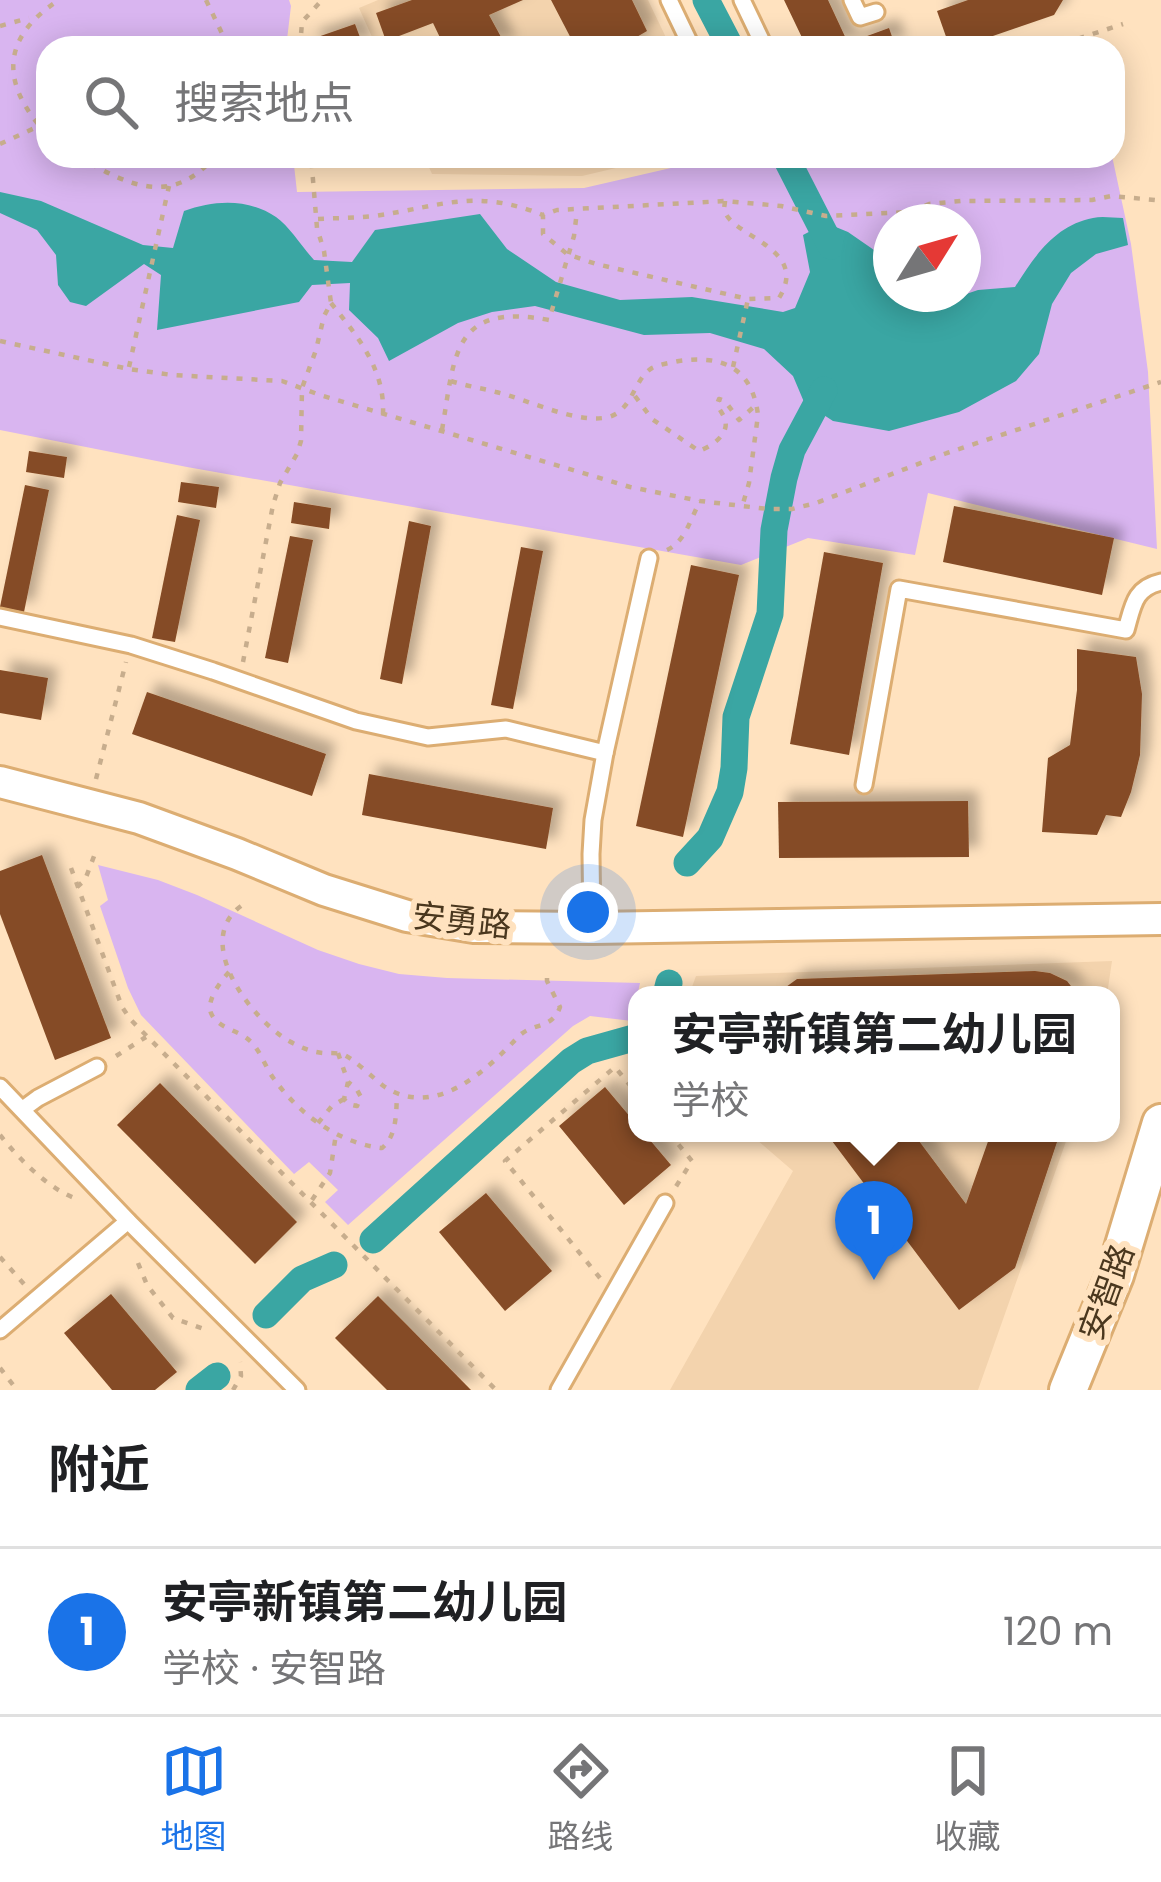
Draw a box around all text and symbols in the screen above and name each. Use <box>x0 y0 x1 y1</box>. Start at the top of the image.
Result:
search box <box>36 36 1125 168</box>
icon: search <box>78 69 144 135</box>
text: 搜索地点 <box>174 72 354 135</box>
north arrow <box>873 204 981 312</box>
your location <box>558 882 618 942</box>
street label: 安勇路 <box>410 892 514 949</box>
popup <box>628 986 1120 1142</box>
text: 安亭新镇第二幼儿园 <box>671 1003 1077 1066</box>
text: 学校 <box>671 1073 750 1128</box>
pin: 1 <box>835 1181 913 1280</box>
street label: 安智路 <box>1067 1238 1145 1347</box>
text: 附近 <box>48 1433 150 1505</box>
text: 安亭新镇第二幼儿园 <box>162 1571 567 1634</box>
text: 1 <box>80 1604 94 1659</box>
text: 120 m <box>1003 1604 1113 1659</box>
text: 学校 · 安智路 <box>162 1641 386 1696</box>
tab: 地图 <box>161 1738 227 1862</box>
tab: 路线 <box>548 1738 614 1862</box>
tab: 收藏 <box>935 1738 1001 1862</box>

